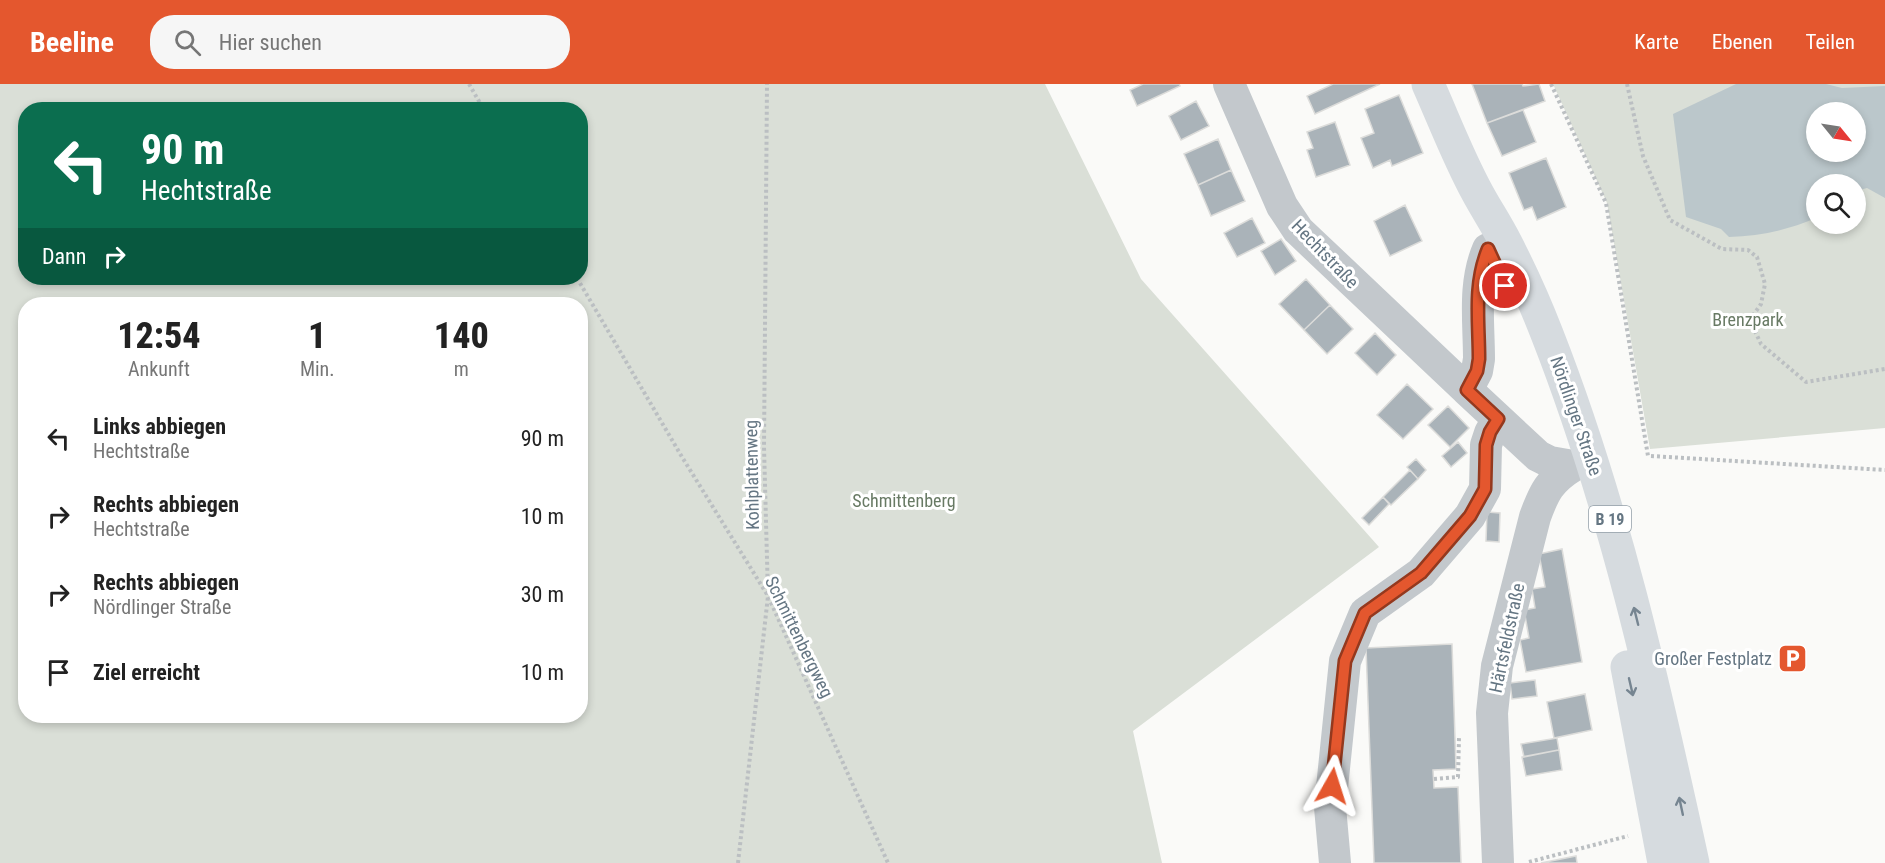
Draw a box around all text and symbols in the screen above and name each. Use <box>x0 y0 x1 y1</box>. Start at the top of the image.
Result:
search box <box>150 15 570 69</box>
text: Beeline <box>30 26 114 59</box>
icon: search <box>171 26 204 59</box>
text: Hier suchen <box>219 30 322 55</box>
text: Karte <box>1634 30 1679 54</box>
text: Ebenen <box>1712 30 1773 54</box>
text: Teilen <box>1806 30 1855 54</box>
north arrow <box>1806 102 1866 162</box>
map controls <box>1806 102 1866 234</box>
text: 90 m <box>141 125 224 174</box>
icon: left <box>42 126 120 204</box>
button: search <box>1806 174 1866 234</box>
text: Hechtstraße <box>141 175 272 207</box>
street label: Hechtstraße <box>1288 215 1363 292</box>
icon: right <box>98 240 131 273</box>
text: Dann <box>42 244 86 269</box>
pin <box>1479 260 1530 311</box>
icon: arrive <box>1488 269 1521 302</box>
park label: Brenzpark <box>1712 309 1784 330</box>
text: 12:54 <box>117 315 201 357</box>
text: 1 <box>308 315 326 357</box>
text: 140 <box>434 315 489 357</box>
street label: Nördlinger Straße <box>1546 354 1607 478</box>
text: Ankunft <box>128 357 190 381</box>
text: Min. <box>300 357 335 381</box>
text: m <box>454 357 469 381</box>
text: Links abbiegen <box>93 414 226 439</box>
street label: Kohlplattenweg <box>740 420 763 530</box>
icon: left <box>42 422 75 455</box>
text: 90 m <box>521 426 564 451</box>
text: Hechtstraße <box>93 439 190 463</box>
park label: Schmittenberg <box>852 490 956 511</box>
text: Rechts abbiegen <box>93 492 239 517</box>
icon: right <box>42 500 75 533</box>
text: 10 m <box>521 504 564 529</box>
road number: B 19 <box>1589 506 1631 532</box>
text: Hechtstraße <box>93 517 190 541</box>
text: Rechts abbiegen <box>93 570 239 595</box>
street label: Schmittenbergweg <box>761 573 838 701</box>
icon: right <box>42 578 75 611</box>
street label: Härtsfeldstraße <box>1485 581 1528 695</box>
text: 30 m <box>521 582 564 607</box>
text: Nördlinger Straße <box>93 595 231 619</box>
one-way arrow <box>1630 607 1642 626</box>
parking icon: Großer Festplatz <box>1777 643 1809 675</box>
place label: Großer Festplatz <box>1654 648 1772 669</box>
icon: arrive <box>42 656 75 689</box>
text: Ziel erreicht <box>93 660 200 685</box>
text: 10 m <box>521 660 564 685</box>
one-way arrow <box>1626 677 1638 696</box>
position arrow <box>1300 754 1364 818</box>
one-way arrow <box>1674 797 1686 816</box>

